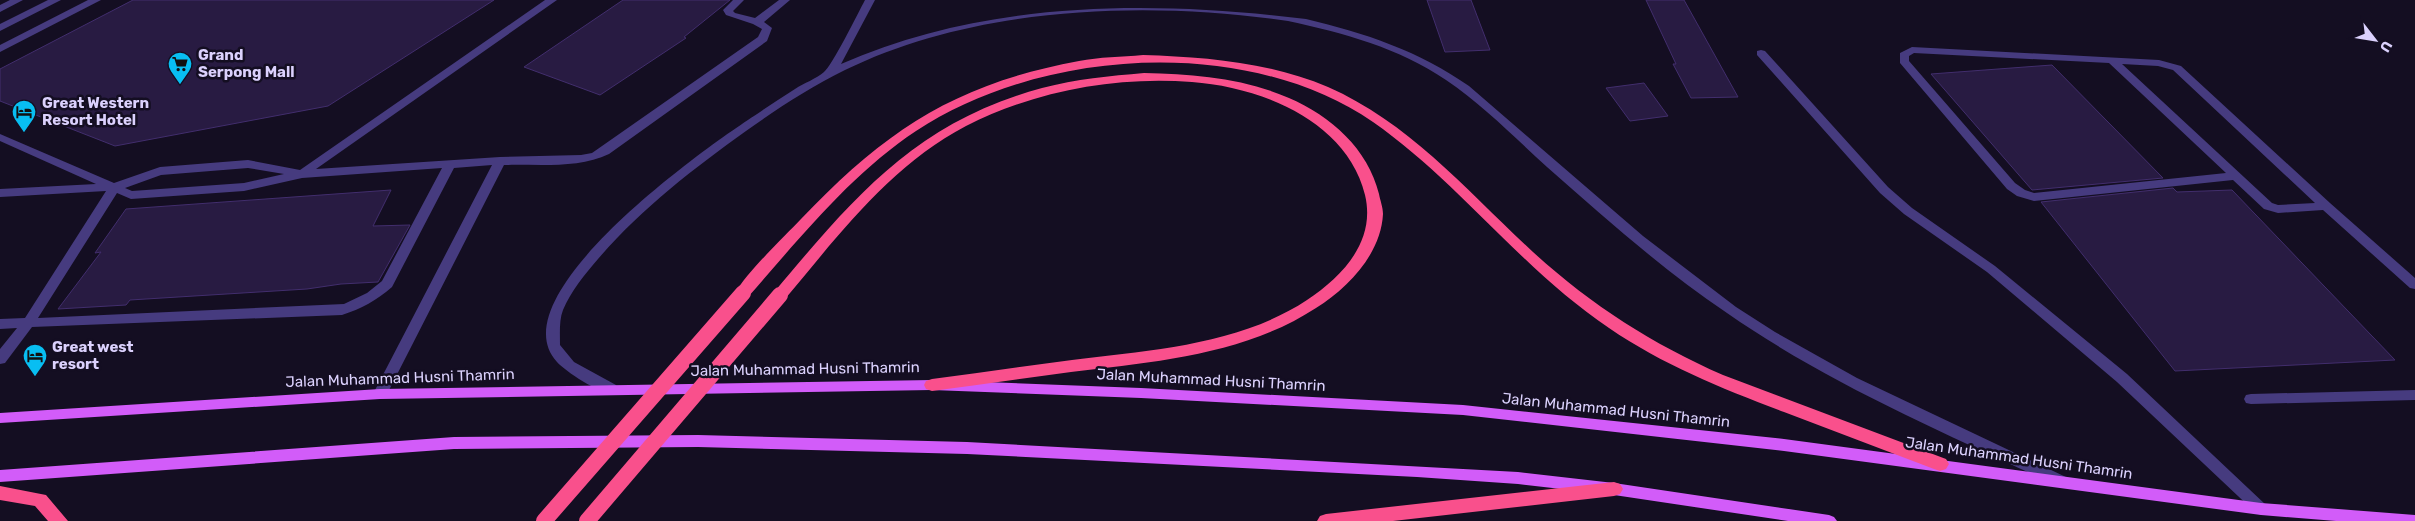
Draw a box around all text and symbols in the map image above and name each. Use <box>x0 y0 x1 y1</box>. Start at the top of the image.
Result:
north arrow <box>2350 15 2400 65</box>
text: U <box>2376 38 2396 55</box>
place label: Grand Serpong Mall <box>198 46 295 81</box>
supermarket icon: Grand Serpong Mall <box>167 51 193 85</box>
place label: Great Western Resort Hotel <box>42 94 149 129</box>
hotel icon: Great Western Resort Hotel <box>11 99 37 133</box>
place label: Great west resort <box>52 338 134 373</box>
hotel icon: Great west resort <box>22 343 48 377</box>
street label: Jalan Muhammad Husni Thamrin <box>690 358 920 380</box>
street label: Jalan Muhammad Husni Thamrin <box>285 365 515 391</box>
street label: Jalan Muhammad Husni Thamrin <box>1096 365 1326 395</box>
street label: Jalan Muhammad Husni Thamrin <box>1501 389 1731 431</box>
street label: Jalan Muhammad Husni Thamrin <box>1904 433 2134 483</box>

